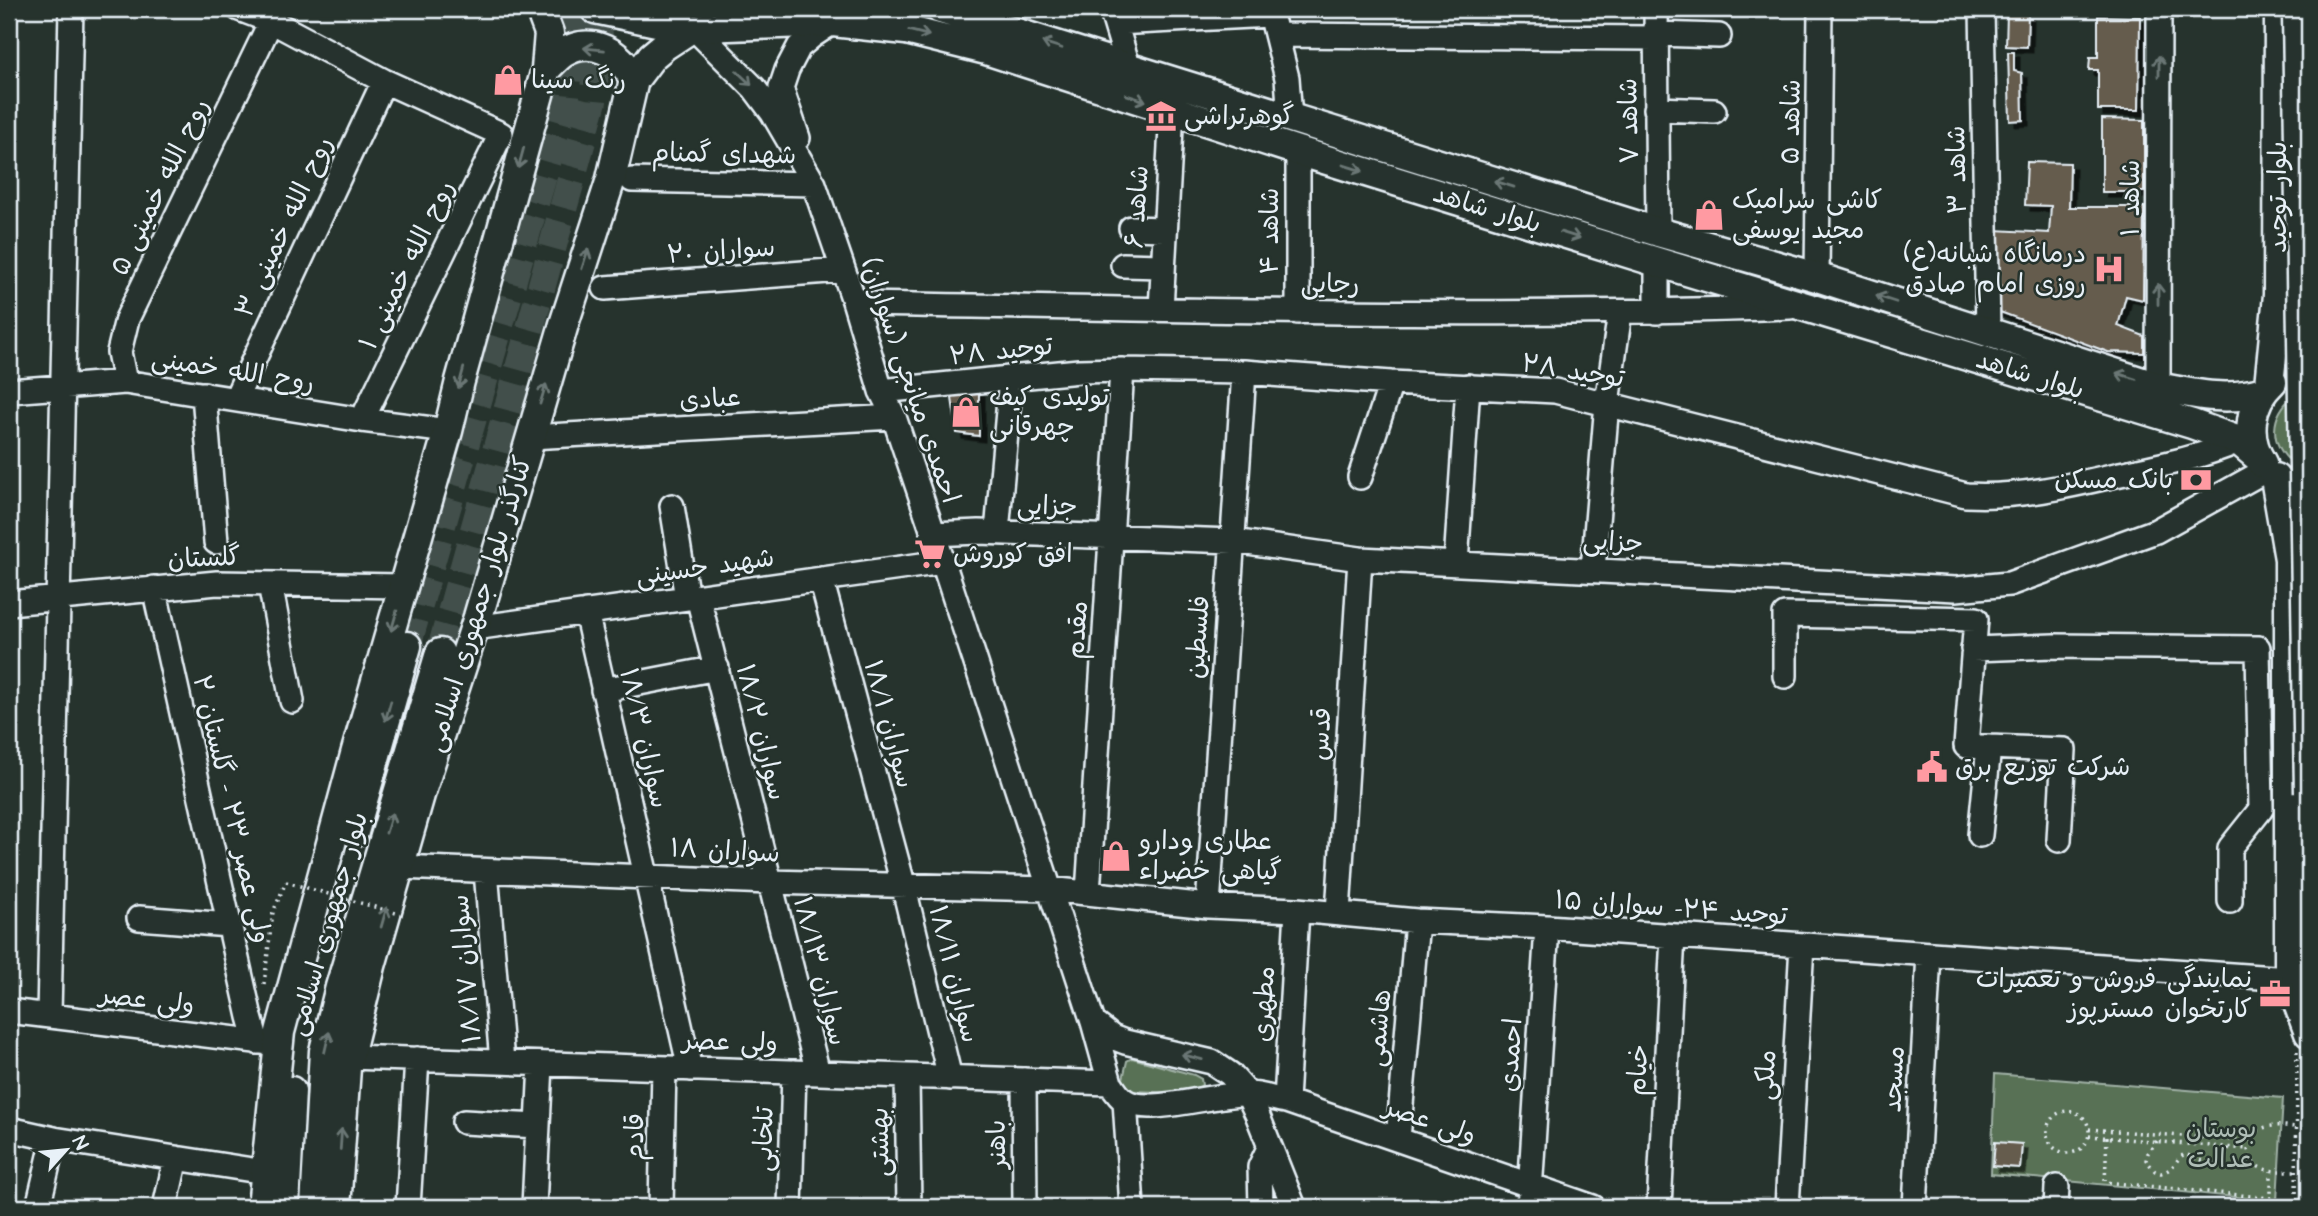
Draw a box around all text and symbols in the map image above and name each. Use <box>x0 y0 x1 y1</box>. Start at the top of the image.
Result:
one-way arrow <box>907 27 929 40</box>
one-way arrow <box>1042 37 1064 50</box>
one-way arrow <box>583 42 606 55</box>
one-way arrow <box>2152 55 2166 78</box>
place label: رنگ سینا <box>531 62 626 98</box>
shop icon: رنگ سینا <box>491 63 525 97</box>
one-way arrow <box>735 69 752 86</box>
street label: شاهد ۷ <box>1610 78 1648 164</box>
street label: شاهد ۵ <box>1772 79 1810 165</box>
street label: روح الله خمینی ۵ <box>102 92 218 282</box>
one-way arrow <box>1125 93 1147 105</box>
place label: گوهرتراشی <box>1184 98 1294 134</box>
museum icon: گوهرتراشی <box>1144 99 1178 133</box>
street label: شاهد ۳ <box>1938 125 1976 215</box>
street label: روح الله خمینی ۳ <box>226 130 342 324</box>
street label: شهدای گمنام <box>651 135 797 174</box>
street label: بلوار توحید <box>2260 141 2296 253</box>
one-way arrow <box>514 146 527 169</box>
street label: شاهد ۱ <box>2113 160 2149 236</box>
one-way arrow <box>1342 162 1364 175</box>
street label: شاهد ۶ <box>1116 164 1158 250</box>
street label: روح الله خمینی ۱ <box>350 174 464 356</box>
street label: بلوار شاهد <box>1428 176 1546 242</box>
one-way arrow <box>1493 177 1515 190</box>
place label: کاشی سرامیک مجید یوسفی <box>1732 182 1882 248</box>
street label: شاهد ۴ <box>1252 188 1288 275</box>
shop icon: کاشی سرامیک مجید یوسفی <box>1692 198 1726 232</box>
street label: سواران ۲۰ <box>666 229 776 273</box>
one-way arrow <box>1559 230 1581 243</box>
place label: (ع)درمانگاه شبانه روزی امام صادق <box>1904 236 2086 303</box>
one-way arrow <box>580 249 592 271</box>
hospital icon: (ع)درمانگاه شبانه روزی امام صادق <box>2092 252 2126 286</box>
street label: احمدی میانجی (سواران) <box>851 254 969 508</box>
street label: رجایی <box>1301 266 1359 302</box>
one-way arrow <box>2151 283 2165 306</box>
one-way arrow <box>1875 291 1897 304</box>
street label: توحید ۲۸ <box>948 328 1055 374</box>
street label: روح الله خمینی <box>149 340 317 402</box>
street label: بلوار شاهد <box>1971 342 2089 408</box>
street label: توحید ۲۸ <box>1519 345 1627 397</box>
one-way arrow <box>454 366 467 389</box>
one-way arrow <box>2115 369 2137 381</box>
street label: عبادی <box>678 379 742 419</box>
place label: تولیدی کیف چهرقانی <box>989 379 1110 445</box>
one-way arrow <box>538 384 551 406</box>
shop icon: تولیدی کیف چهرقانی <box>949 395 983 429</box>
street label: کنارگذر بلوار جمهوری اسلامی <box>417 451 541 757</box>
place label: بانک مسکن <box>2054 462 2173 498</box>
bank icon: بانک مسکن <box>2179 463 2213 497</box>
street label: جزایی <box>1016 487 1078 525</box>
street label: جزایی <box>1582 522 1644 562</box>
place label: افق کوروش <box>953 536 1073 572</box>
supermarket icon: افق کوروش <box>913 537 947 571</box>
street label: گلستان <box>167 539 241 577</box>
street label: شهید حسینی <box>633 539 777 595</box>
street label: فلسطین <box>1177 594 1219 680</box>
street label: مقدم <box>1057 600 1098 661</box>
one-way arrow <box>386 609 399 631</box>
street label: سواران ۱۸/۱ <box>855 656 923 792</box>
street label: سواران ۱۸/۲ <box>727 660 795 804</box>
street label: سواران ۱۸/۳ <box>610 664 678 812</box>
street label: ولی عصر ۲۳ - گلستان ۲ <box>184 671 280 947</box>
one-way arrow <box>381 700 394 722</box>
street label: قدس <box>1302 706 1340 762</box>
place label: شرکت توزیع برق <box>1955 749 2130 785</box>
public building icon: شرکت توزیع برق <box>1915 750 1949 784</box>
street label: بلوار جمهوری اسلامی <box>279 808 377 1040</box>
one-way arrow <box>384 812 397 834</box>
place label: عطاری ودارو گیاهی خضراء <box>1138 823 1282 889</box>
street label: سواران ۱۸ <box>669 830 781 872</box>
shop icon: عطاری ودارو گیاهی خضراء <box>1099 839 1133 873</box>
street label: توحید ۲۴- سواران ۱۵ <box>1553 882 1789 934</box>
street label: سواران ۱۸/۱۷ <box>442 893 490 1045</box>
street label: سواران ۱۸/۱۳ <box>784 893 856 1049</box>
street label: سواران ۱۸/۱۱ <box>920 901 988 1047</box>
one-way arrow <box>379 906 392 928</box>
place label: نمایندگی فروش و تعمیرات کارتخوان مسترپوز <box>1976 961 2252 1027</box>
street label: مطهری <box>1244 965 1284 1043</box>
street label: ولی عصر <box>95 976 197 1024</box>
office icon: نمایندگی فروش و تعمیرات کارتخوان مسترپوز <box>2258 977 2292 1011</box>
street label: هاشمی <box>1358 988 1400 1068</box>
street label: احمدی <box>1490 1017 1532 1093</box>
street label: ولی عصر <box>680 1022 778 1062</box>
one-way arrow <box>321 1031 334 1054</box>
street label: خیام <box>1619 1043 1658 1097</box>
street label: مسجد <box>1874 1045 1914 1113</box>
street label: ملکی <box>1747 1049 1785 1101</box>
one-way arrow <box>1181 1050 1204 1063</box>
street label: ولی عصر <box>1377 1088 1481 1154</box>
street label: تلخابی <box>745 1105 783 1172</box>
street label: بهشتی <box>861 1107 899 1177</box>
park label: بوستان عدالت <box>2185 1111 2257 1177</box>
street label: قادم <box>617 1113 654 1161</box>
north arrow <box>32 1114 102 1184</box>
street label: باهنر <box>979 1119 1015 1171</box>
one-way arrow <box>335 1128 348 1151</box>
text: N <box>65 1132 95 1154</box>

